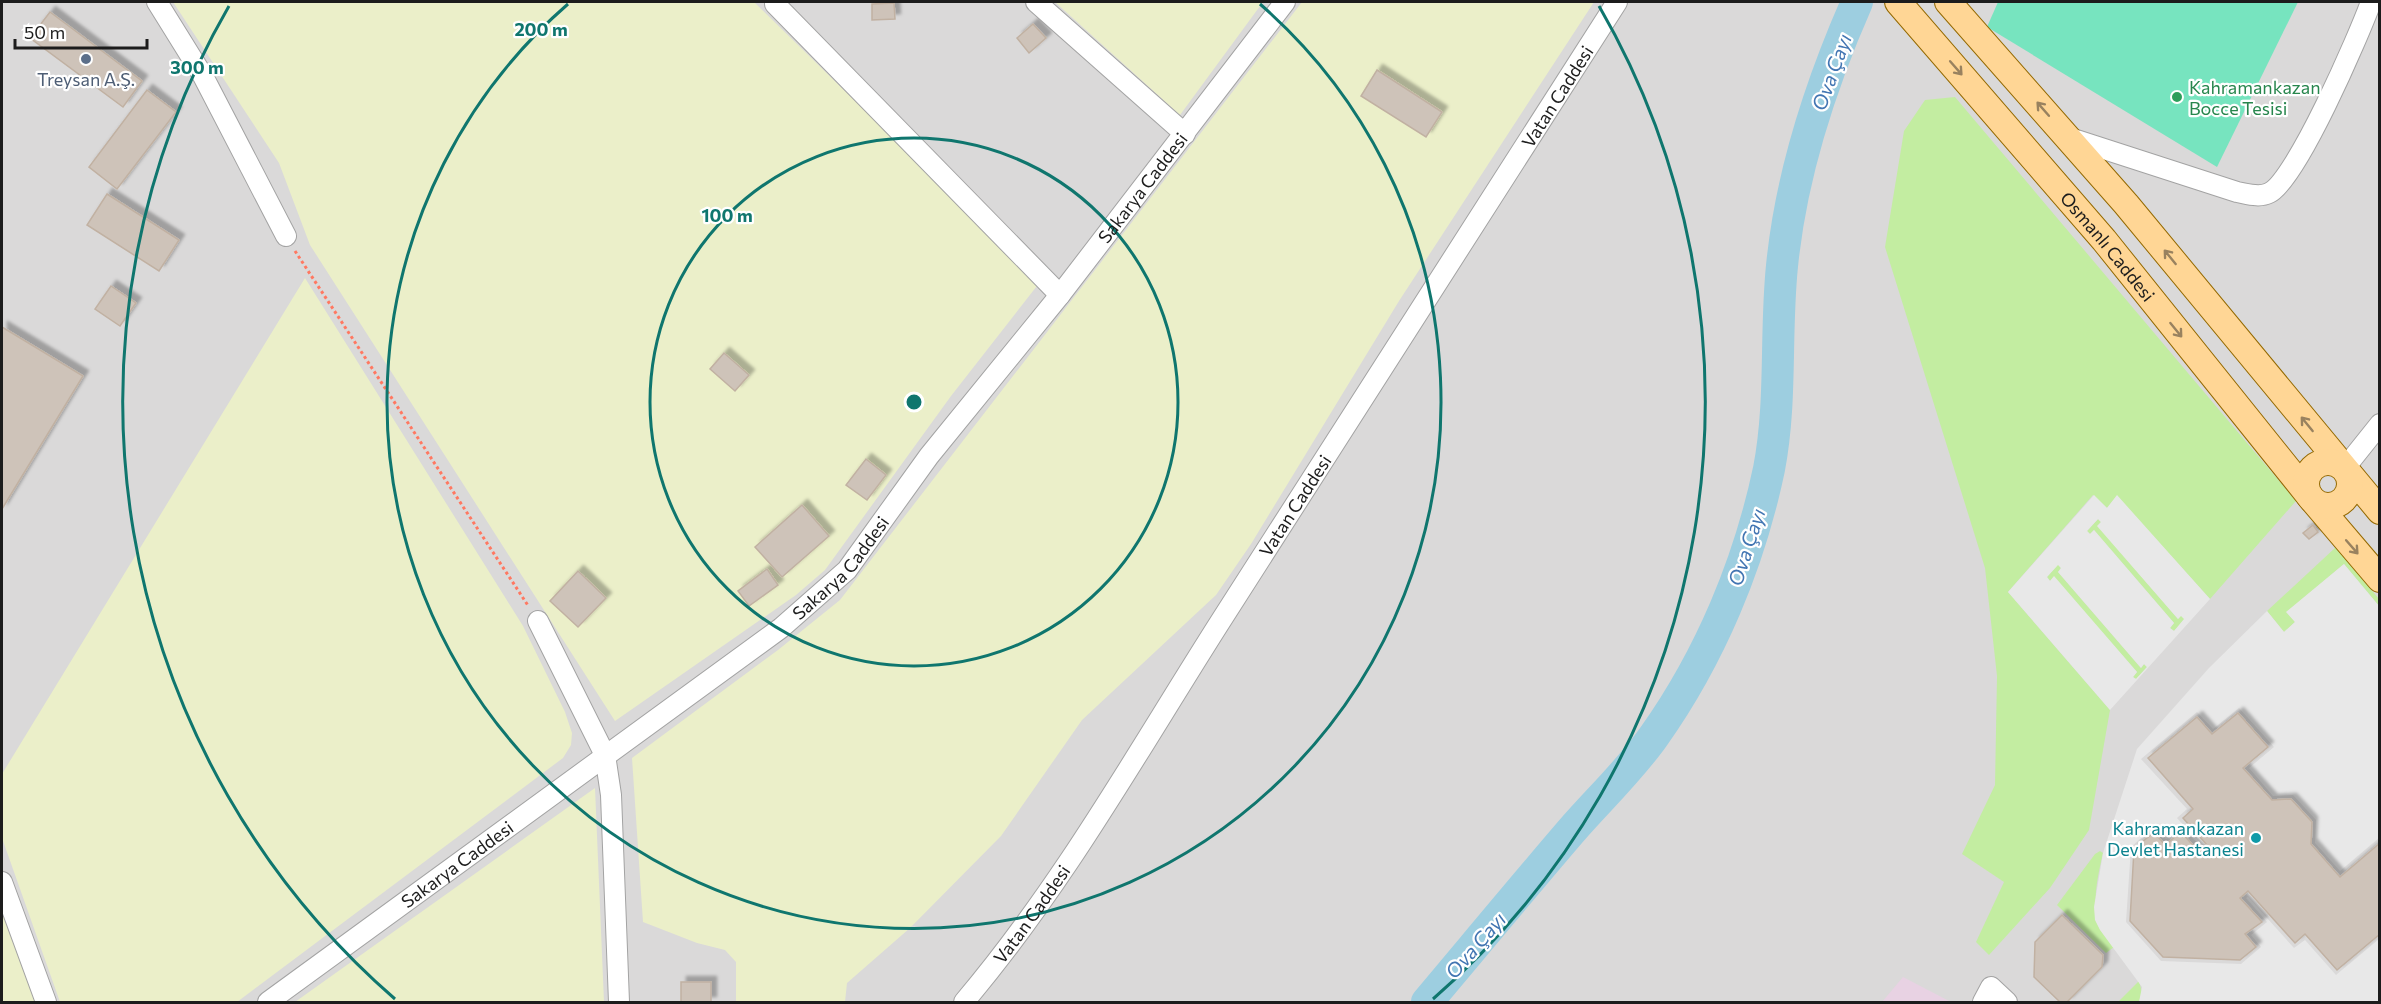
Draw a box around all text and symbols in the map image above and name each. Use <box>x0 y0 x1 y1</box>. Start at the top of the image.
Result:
scale bar <box>15 12 147 50</box>
text: 200 m <box>514 18 568 40</box>
text: 50 m <box>24 21 65 43</box>
water label: Ova Çayı <box>1806 30 1856 114</box>
street label: Vatan Caddesi <box>1517 41 1598 151</box>
marker: Treysan A.Ş. <box>79 52 93 66</box>
text: 300 m <box>170 56 224 78</box>
one-way arrow <box>1949 60 1962 76</box>
place label: Treysan A.Ş. <box>37 68 135 90</box>
place label: Kahramankazan Bocce Tesisi <box>2189 76 2321 119</box>
marker: Kahramankazan Bocce Tesisi <box>2170 90 2184 104</box>
one-way arrow <box>2036 102 2050 117</box>
street label: Sakarya Caddesi <box>1093 128 1192 247</box>
street label: Osmanlı Caddesi <box>2056 187 2160 306</box>
text: 100 m <box>701 204 753 226</box>
one-way arrow <box>2163 250 2177 265</box>
one-way arrow <box>2169 322 2182 338</box>
centre of rings <box>904 392 924 412</box>
one-way arrow <box>2300 417 2314 432</box>
street label: Vatan Caddesi <box>1254 451 1336 560</box>
water label: Ova Çayı <box>1722 505 1770 589</box>
street label: Sakarya Caddesi <box>788 512 893 624</box>
one-way arrow <box>2345 539 2359 554</box>
street label: Sakarya Caddesi <box>397 816 517 912</box>
place label: Kahramankazan Devlet Hastanesi <box>2107 817 2244 860</box>
marker: Kahramankazan Devlet Hastanesi <box>2249 831 2263 845</box>
street label: Vatan Caddesi <box>989 860 1074 968</box>
water label: Ova Çayı <box>1440 907 1510 983</box>

